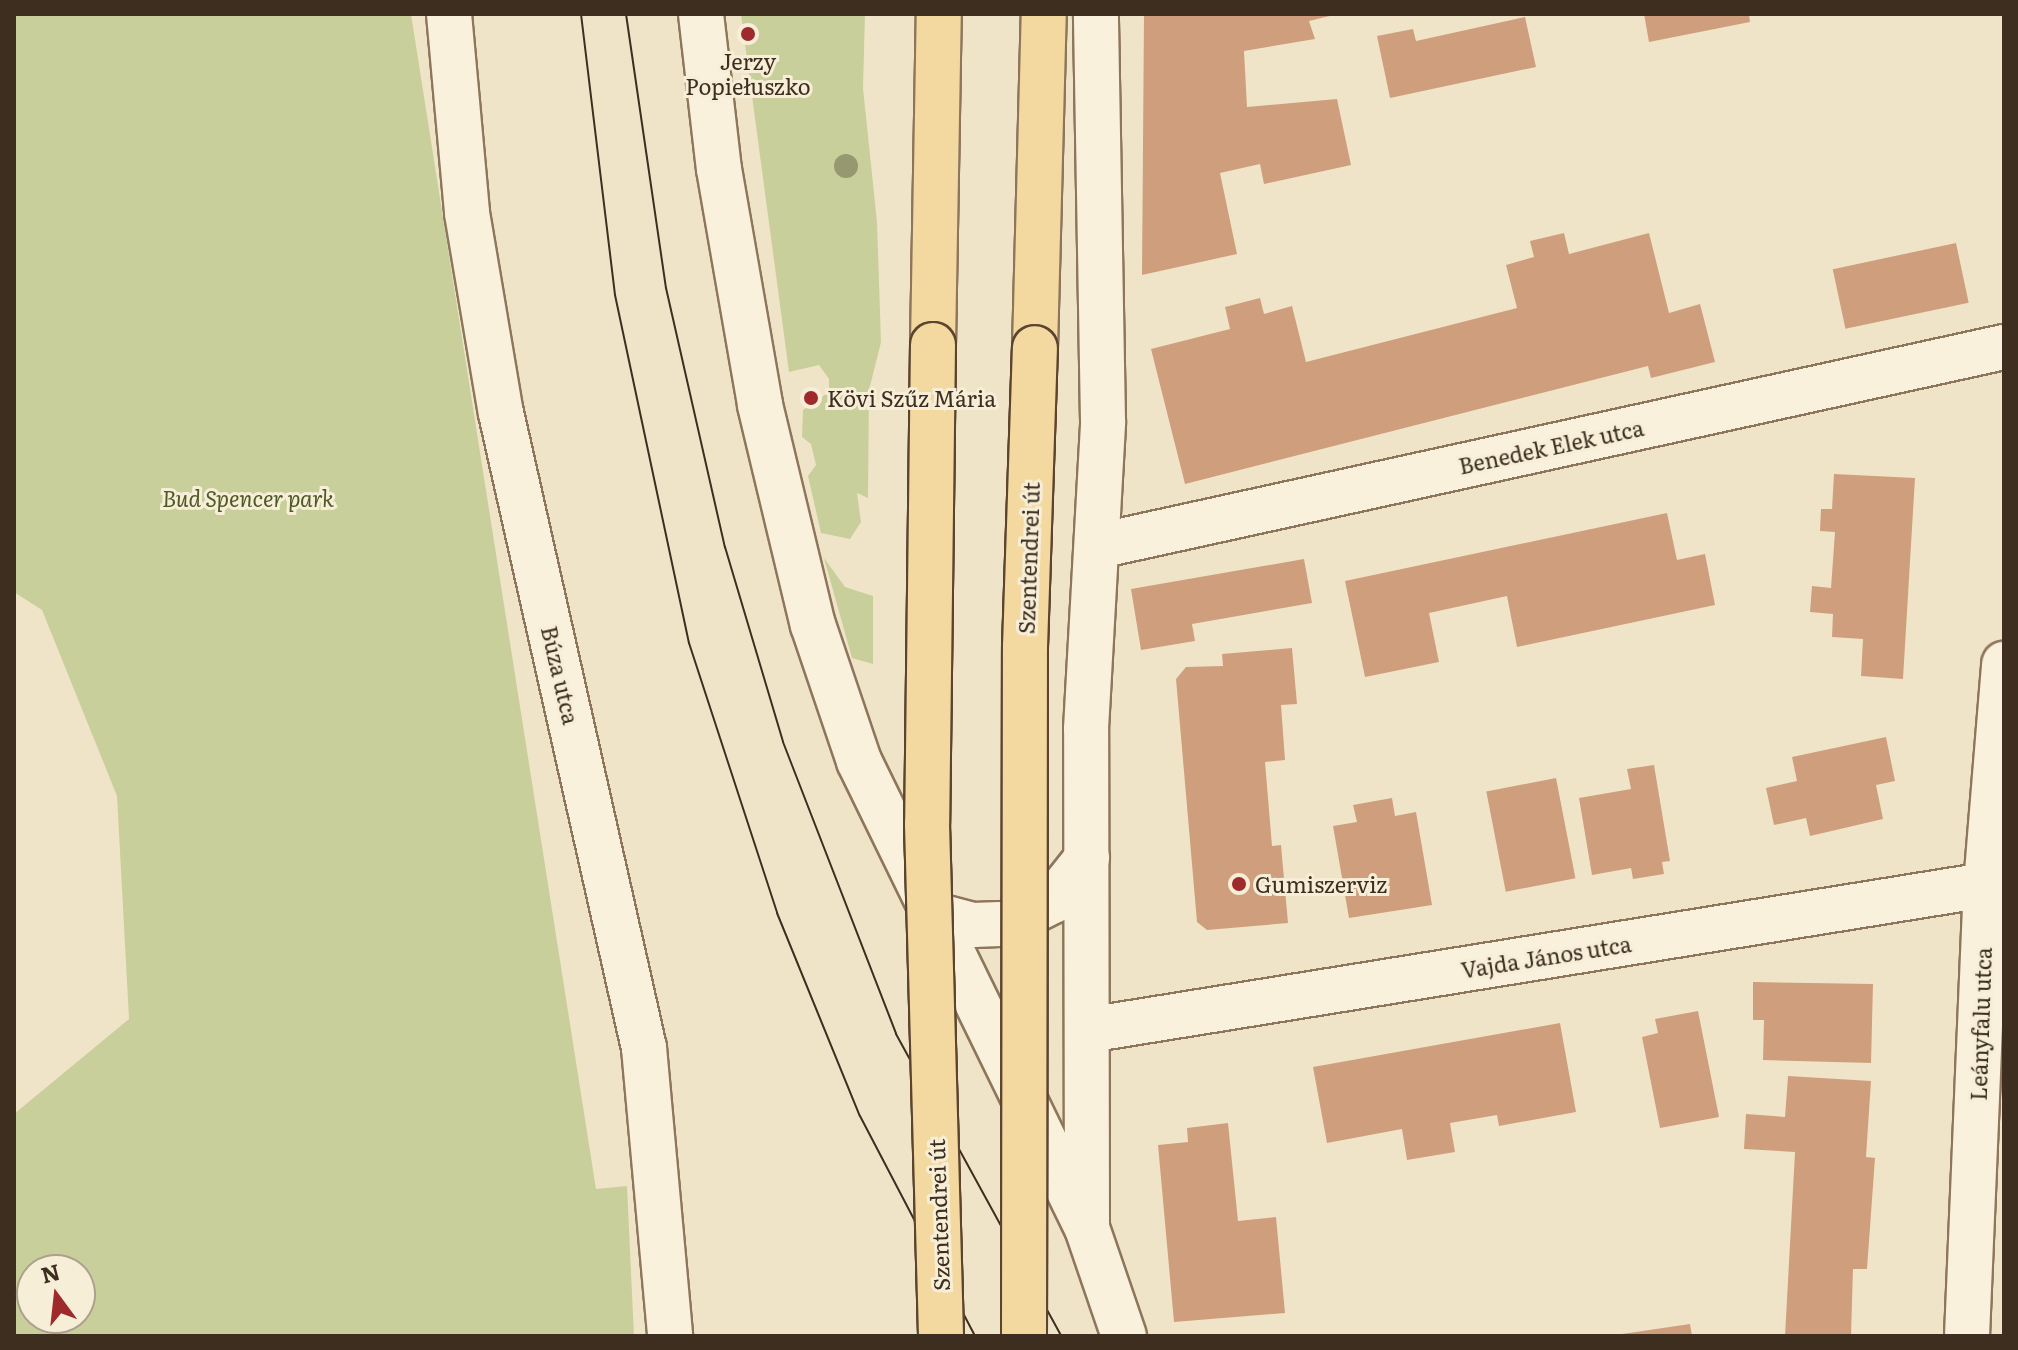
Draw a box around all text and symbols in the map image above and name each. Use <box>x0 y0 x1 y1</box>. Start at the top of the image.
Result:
marker: Jerzy Popiełuszko <box>739 25 757 43</box>
place label: Jerzy Popiełuszko <box>685 47 811 98</box>
place label: Kövi Szűz Mária <box>827 385 996 411</box>
marker: Kövi Szűz Mária <box>802 389 820 407</box>
street label: Benedek Elek utca <box>1456 413 1646 479</box>
street label: Szentendrei út <box>1012 481 1044 635</box>
park label: Bud Spencer park <box>162 485 334 511</box>
street label: Búza utca <box>537 623 585 727</box>
place label: Gumiszerviz <box>1255 871 1387 897</box>
marker: Gumiszerviz <box>1230 875 1248 893</box>
street label: Vajda János utca <box>1459 930 1633 982</box>
street label: Leányfalu utca <box>1964 947 1996 1101</box>
street label: Szentendrei út <box>922 1138 954 1292</box>
north arrow <box>16 1254 96 1334</box>
text: N <box>37 1254 63 1291</box>

